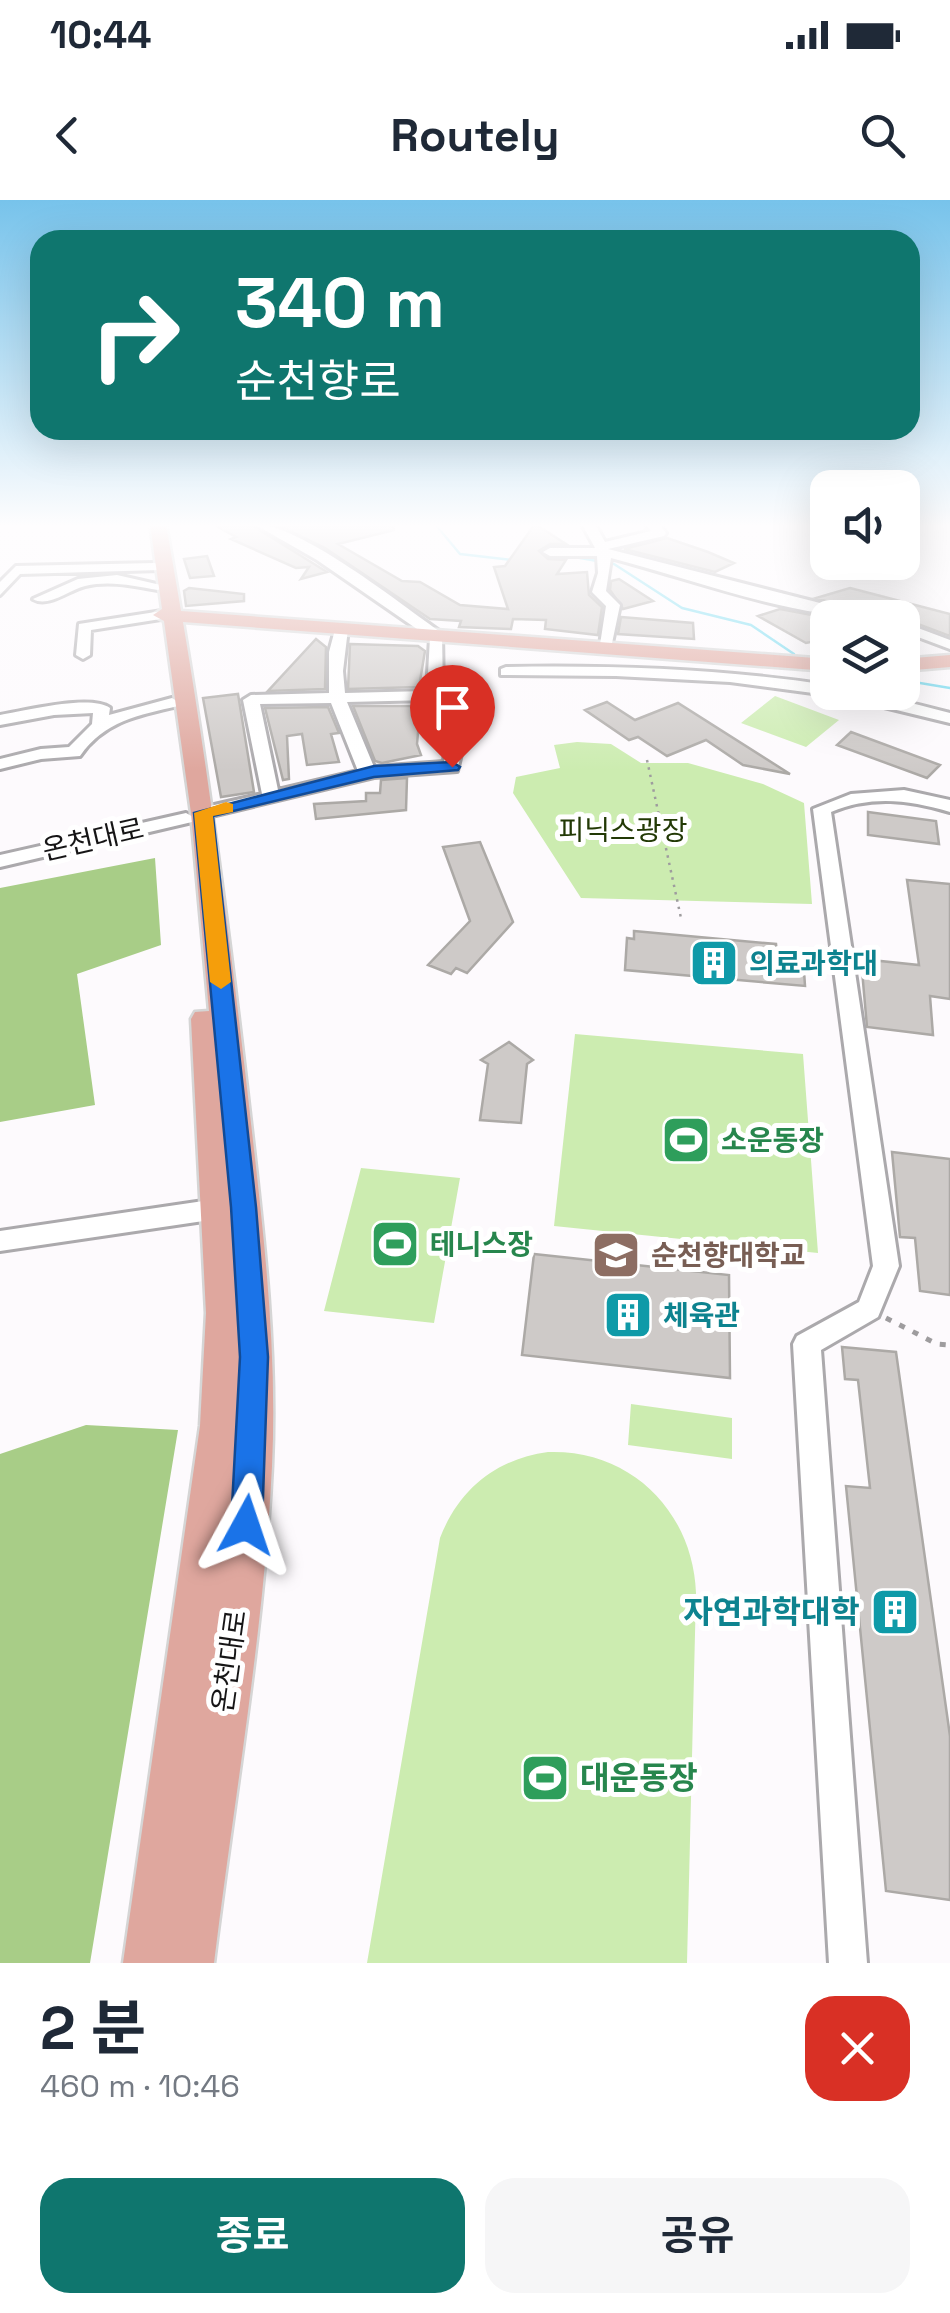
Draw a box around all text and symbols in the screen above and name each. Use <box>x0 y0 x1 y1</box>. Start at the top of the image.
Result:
text: 10:44 <box>50 11 151 59</box>
text: Routely <box>390 107 560 164</box>
icon: back <box>40 108 95 163</box>
icon: search <box>855 108 910 163</box>
text: 340 m <box>235 258 445 347</box>
icon: right <box>70 270 200 400</box>
text: 순천향로 <box>235 353 401 410</box>
map controls <box>810 470 920 710</box>
button: sound <box>810 470 920 580</box>
button: layers <box>810 600 920 710</box>
pin <box>410 665 495 768</box>
icon: arrive <box>425 680 480 735</box>
street label: 온천대로 <box>39 810 147 868</box>
park label: 피닉스광장 <box>559 812 687 848</box>
building icon: 의료과학대 <box>688 937 740 989</box>
place label: 의료과학대 <box>749 945 878 981</box>
sports icon: 소운동장 <box>660 1114 712 1166</box>
place label: 소운동장 <box>721 1122 824 1158</box>
sports icon: 테니스장 <box>369 1218 421 1270</box>
place label: 테니스장 <box>430 1226 533 1262</box>
school or university icon: 순천향대학교 <box>590 1229 642 1281</box>
place label: 순천향대학교 <box>651 1237 806 1273</box>
building icon: 체육관 <box>602 1289 654 1341</box>
place label: 체육관 <box>663 1297 740 1333</box>
position arrow <box>194 1473 298 1577</box>
building icon: 자연과학대학 <box>869 1586 921 1638</box>
place label: 자연과학대학 <box>683 1592 860 1632</box>
street label: 온천대로 <box>204 1607 254 1715</box>
sports icon: 대운동장 <box>519 1752 571 1804</box>
place label: 대운동장 <box>580 1758 698 1798</box>
text: 2 분 <box>40 1990 146 2067</box>
button: close <box>805 1996 910 2101</box>
text: 460 m · 10:46 <box>40 2066 240 2106</box>
button: 종료 <box>40 2178 465 2293</box>
button: 공유 <box>485 2178 910 2293</box>

